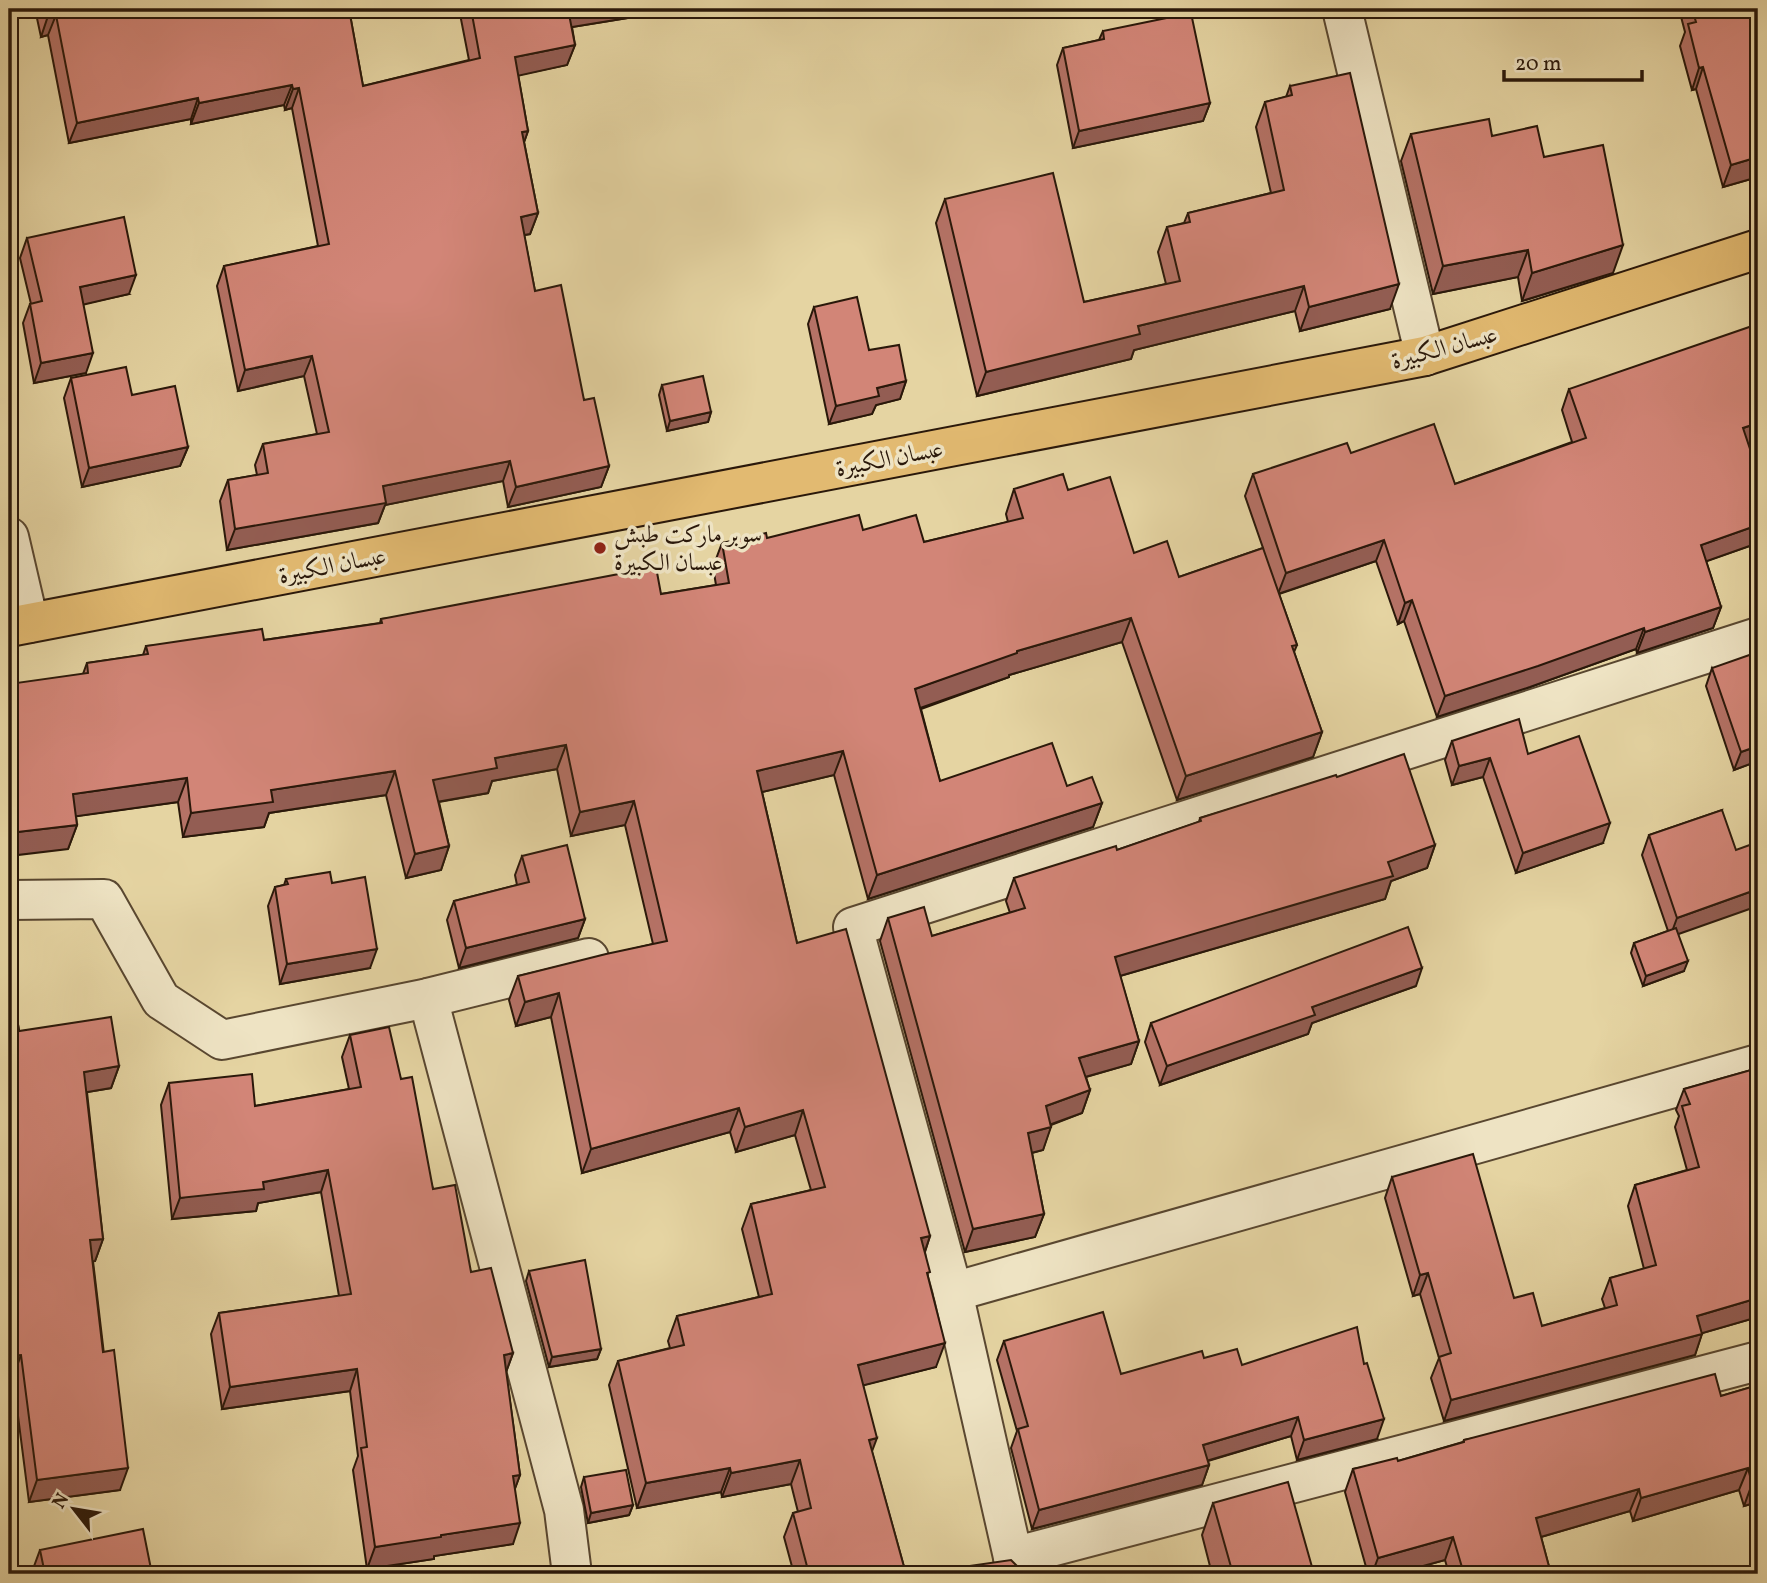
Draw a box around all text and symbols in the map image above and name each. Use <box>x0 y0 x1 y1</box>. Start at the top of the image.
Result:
scale bar <box>1504 38 1643 82</box>
text: 20 m <box>1515 50 1561 79</box>
street label: عبسان الكبيرة <box>1388 318 1501 379</box>
street label: عبسان الكبيرة <box>833 433 946 487</box>
place label: سوبر ماركت طبش عبسان الكبيرة <box>614 519 762 581</box>
street label: عبسان الكبيرة <box>276 540 389 594</box>
marker: سوبر ماركت طبش عبسان الكبيرة <box>592 540 608 556</box>
north arrow <box>38 1474 108 1544</box>
text: N <box>46 1488 76 1514</box>

